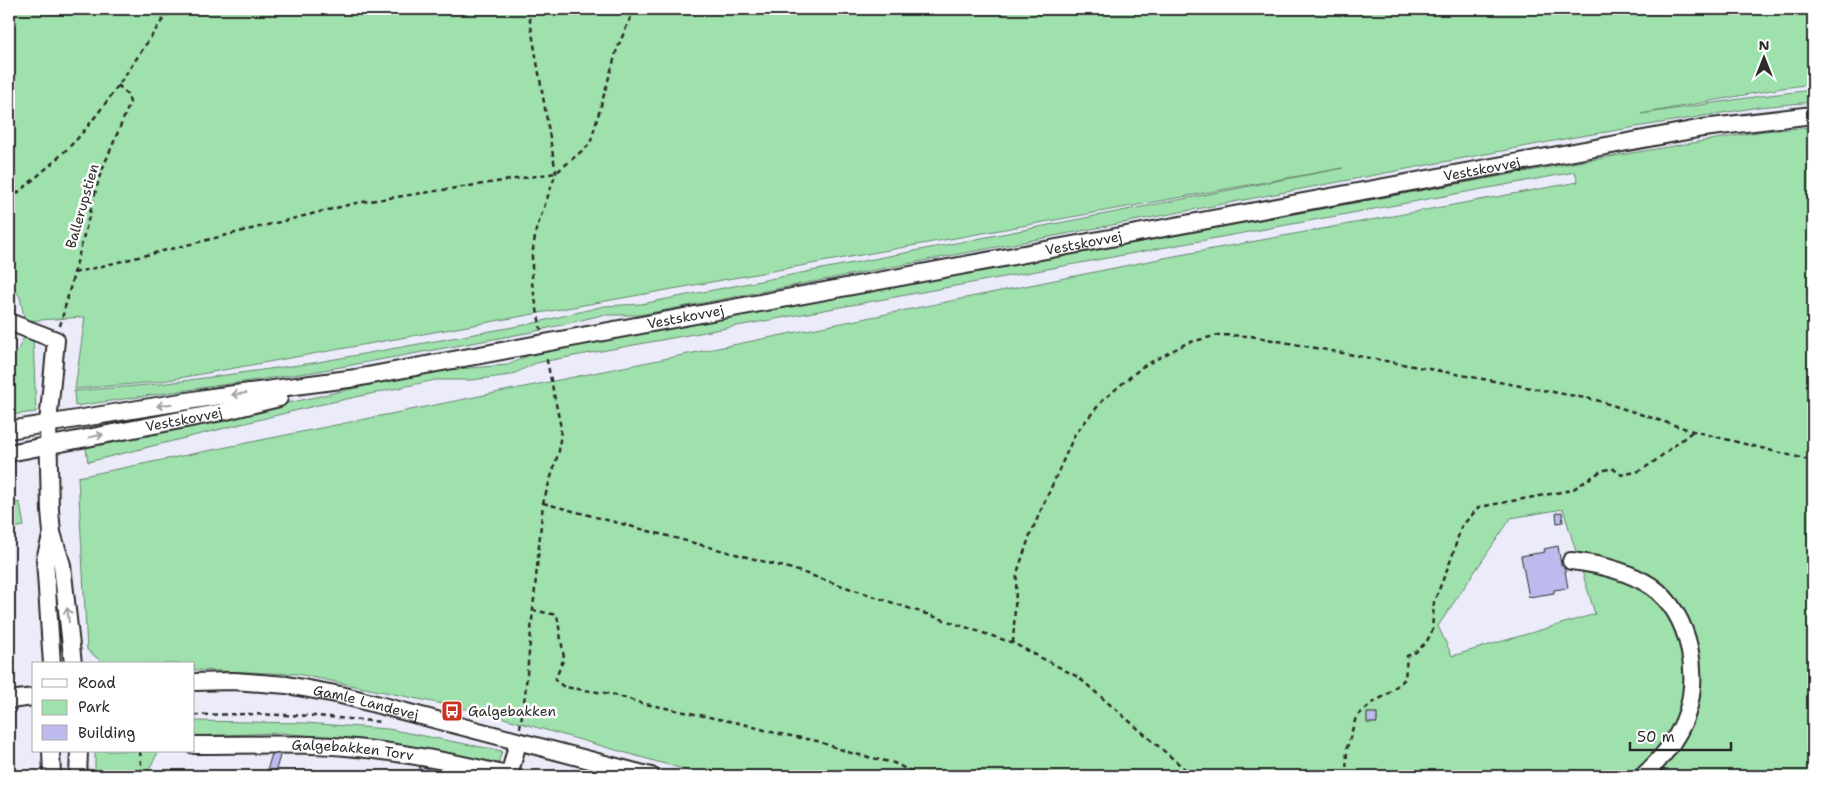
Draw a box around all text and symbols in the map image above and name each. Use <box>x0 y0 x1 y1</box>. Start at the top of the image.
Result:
north arrow <box>1740 32 1790 82</box>
text: N <box>1758 36 1770 54</box>
street label: Vestskovvej <box>1442 153 1522 185</box>
street label: Ballerupstien <box>61 161 103 250</box>
street label: Vestskovvej <box>1044 227 1124 259</box>
street label: Vestskovvej <box>646 301 725 333</box>
one-way arrow <box>231 389 247 399</box>
one-way arrow <box>156 400 172 410</box>
street label: Vestskovvej <box>144 403 224 436</box>
one-way arrow <box>88 431 104 440</box>
one-way arrow <box>63 608 73 624</box>
legend <box>32 662 195 752</box>
text: Road <box>78 673 116 693</box>
street label: Gamle Landevej <box>312 681 421 724</box>
text: Park <box>78 697 110 717</box>
bus stop icon: Galgebakken <box>440 699 464 723</box>
place label: Galgebakken <box>468 702 556 720</box>
scale bar <box>1630 720 1731 752</box>
text: Building <box>78 723 135 743</box>
text: 50 m <box>1637 727 1675 747</box>
street label: Galgebakken Torv <box>292 736 415 764</box>

